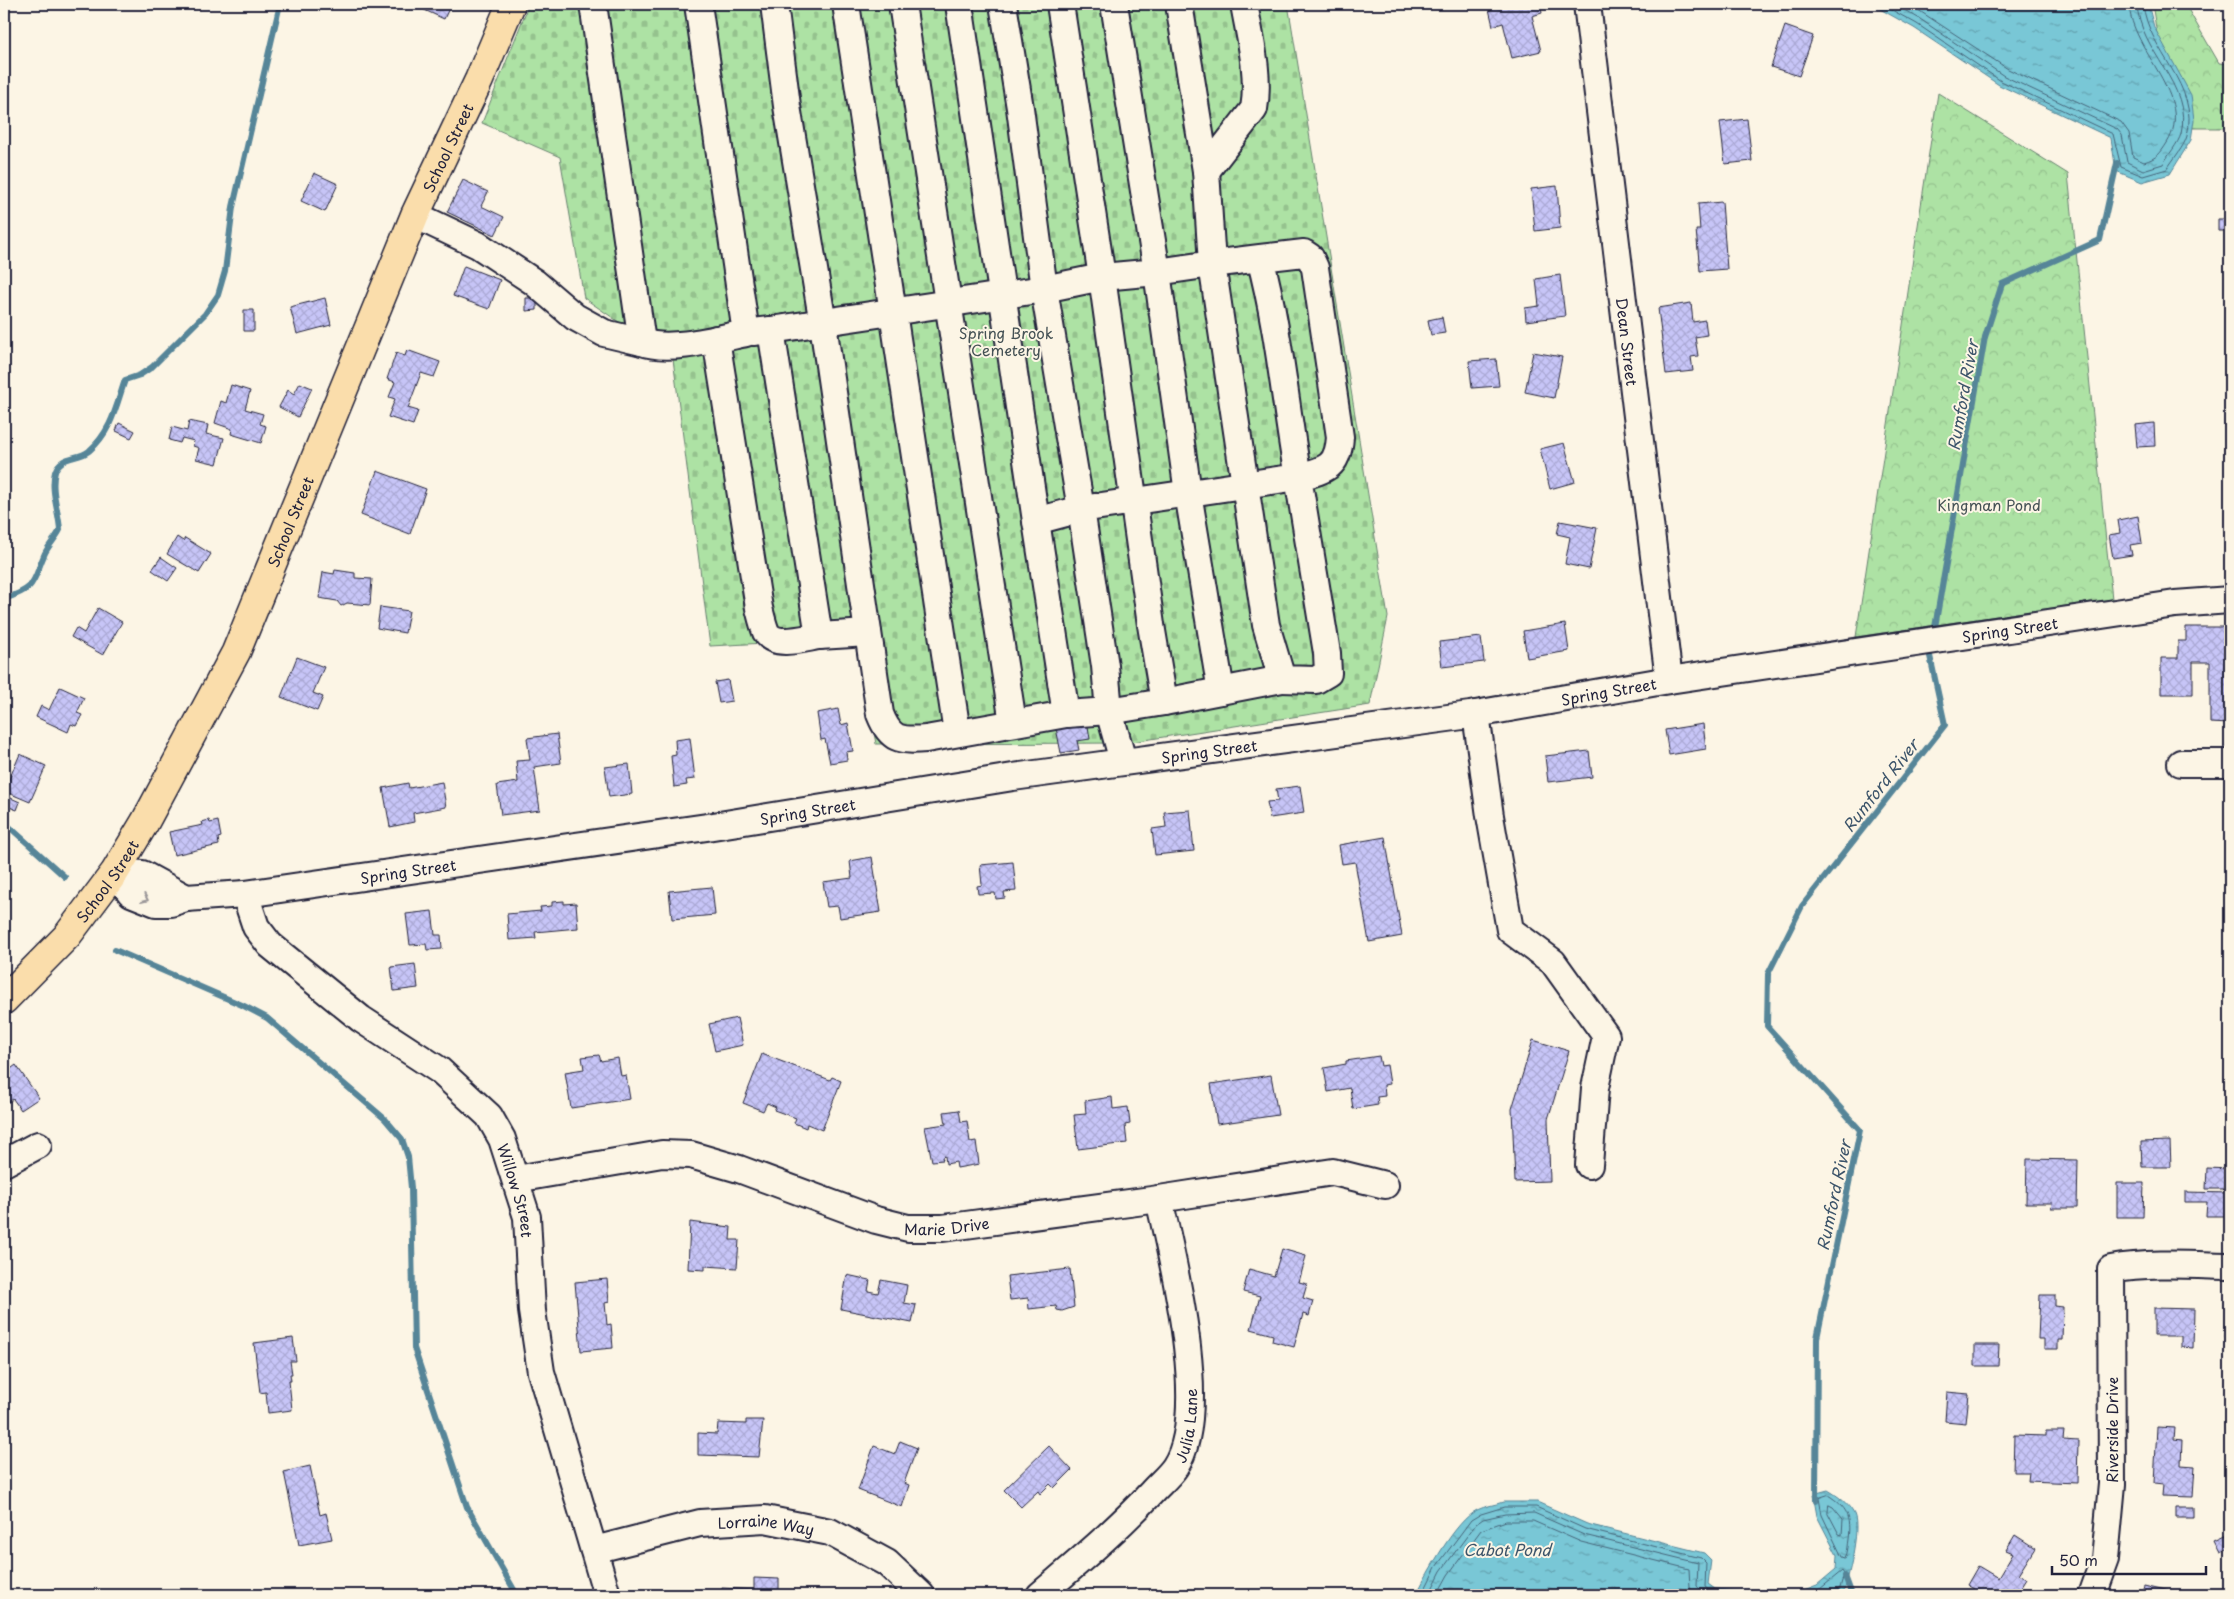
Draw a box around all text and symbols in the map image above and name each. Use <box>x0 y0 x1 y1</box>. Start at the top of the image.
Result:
street label: School Street <box>416 99 478 196</box>
street label: Dean Street <box>1611 296 1645 387</box>
park label: Spring Brook Cemetery <box>959 321 1054 361</box>
water label: Rumford River <box>1940 336 1984 452</box>
street label: School Street <box>261 473 318 570</box>
park label: Kingman Pond <box>1937 493 2041 516</box>
street label: Spring Street <box>1960 610 2059 647</box>
street label: Spring Street <box>1559 671 1658 710</box>
water label: Rumford River <box>1836 732 1925 836</box>
street label: Spring Street <box>1160 733 1258 768</box>
street label: Spring Street <box>758 791 857 830</box>
street label: School Street <box>70 835 144 927</box>
street label: Spring Street <box>359 852 457 889</box>
one-way arrow <box>140 893 149 903</box>
water label: Rumford River <box>1810 1136 1857 1252</box>
street label: Willow Street <box>493 1140 540 1238</box>
street label: Marie Drive <box>904 1210 991 1240</box>
street label: Riverside Drive <box>2100 1377 2123 1483</box>
street label: Julia Lane <box>1168 1388 1202 1466</box>
street label: Lorraine Way <box>717 1507 817 1540</box>
water label: Cabot Pond <box>1463 1537 1553 1561</box>
scale bar <box>2052 1544 2205 1576</box>
text: 50 m <box>2059 1548 2098 1571</box>

